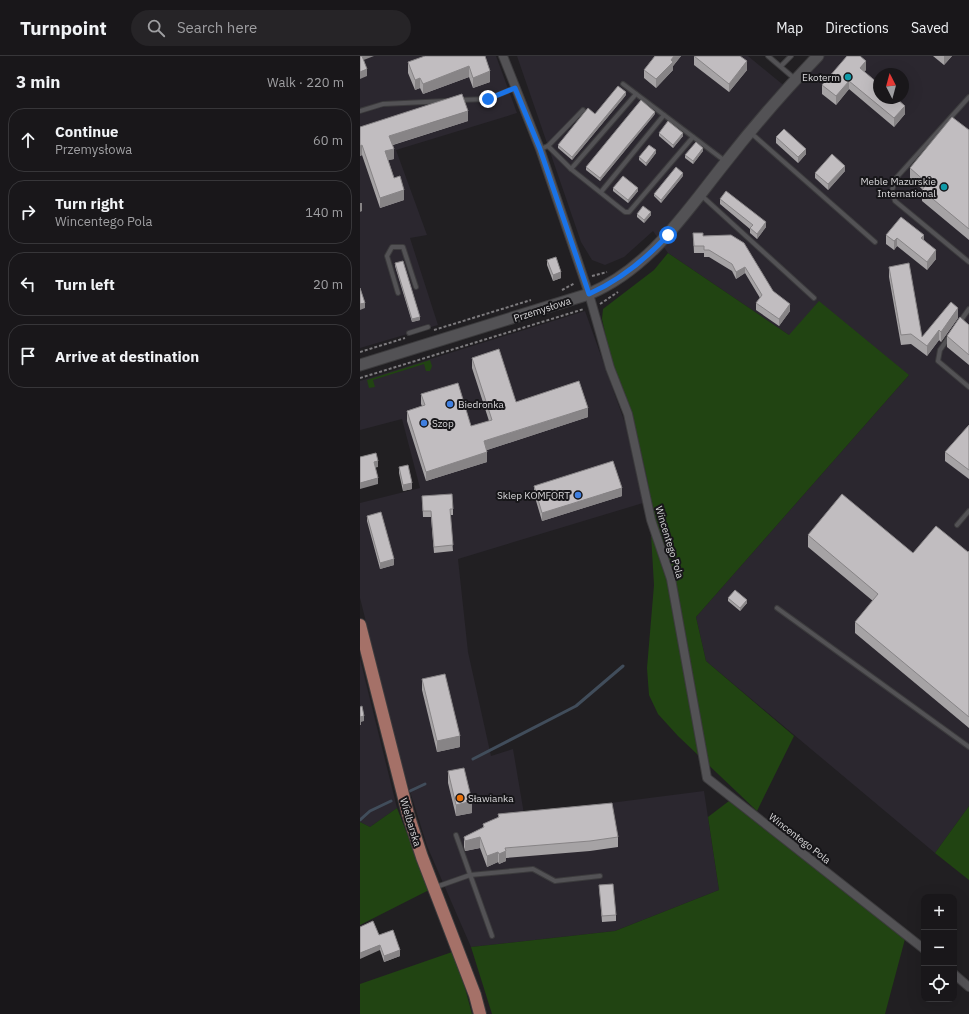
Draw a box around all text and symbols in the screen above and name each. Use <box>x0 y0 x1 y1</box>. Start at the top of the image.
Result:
search box <box>131 10 411 46</box>
text: Turnpoint <box>20 16 107 40</box>
icon: search <box>145 17 167 39</box>
text: Search here <box>177 18 257 37</box>
text: Map <box>776 19 803 37</box>
text: Directions <box>825 19 889 37</box>
text: Saved <box>911 19 949 37</box>
north arrow <box>873 68 909 104</box>
text: 3 min <box>16 71 60 93</box>
place label: Ekoterm <box>802 71 840 84</box>
marker: Ekoterm <box>843 72 853 82</box>
text: Walk · 220 m <box>267 74 344 91</box>
route end <box>479 90 497 108</box>
text: Continue <box>55 122 119 141</box>
icon: ahead <box>17 129 39 151</box>
text: 60 m <box>313 132 343 149</box>
text: Przemysłowa <box>55 141 132 158</box>
place label: Meble Mazurskie International <box>860 175 937 200</box>
marker: Meble Mazurskie International <box>939 182 949 192</box>
text: Turn right <box>55 194 124 213</box>
icon: right <box>17 201 39 223</box>
text: 140 m <box>305 204 343 221</box>
text: Wincentego Pola <box>55 213 152 230</box>
route start <box>659 226 677 244</box>
icon: left <box>17 273 39 295</box>
text: Turn left <box>55 275 115 294</box>
text: 20 m <box>313 276 343 293</box>
street label: Przemysłowa <box>512 294 573 325</box>
icon: arrive <box>17 345 39 367</box>
text: Arrive at destination <box>55 347 199 366</box>
place label: Biedronka <box>458 398 504 411</box>
marker: Biedronka <box>445 399 455 409</box>
place label: Szop <box>432 417 454 430</box>
marker: Szop <box>419 418 429 428</box>
place label: Sklep KOMFORT <box>497 489 570 502</box>
marker: Sklep KOMFORT <box>573 490 583 500</box>
street label: Wincentego Pola <box>652 504 687 580</box>
place label: Sławianka <box>468 792 514 805</box>
marker: Sławianka <box>455 793 465 803</box>
street label: Wielbarska <box>397 796 424 849</box>
street label: Wincentego Pola <box>766 810 834 867</box>
map controls <box>921 894 957 1002</box>
button: + <box>921 894 957 930</box>
button: − <box>921 930 957 966</box>
button: locate <box>921 966 957 1002</box>

